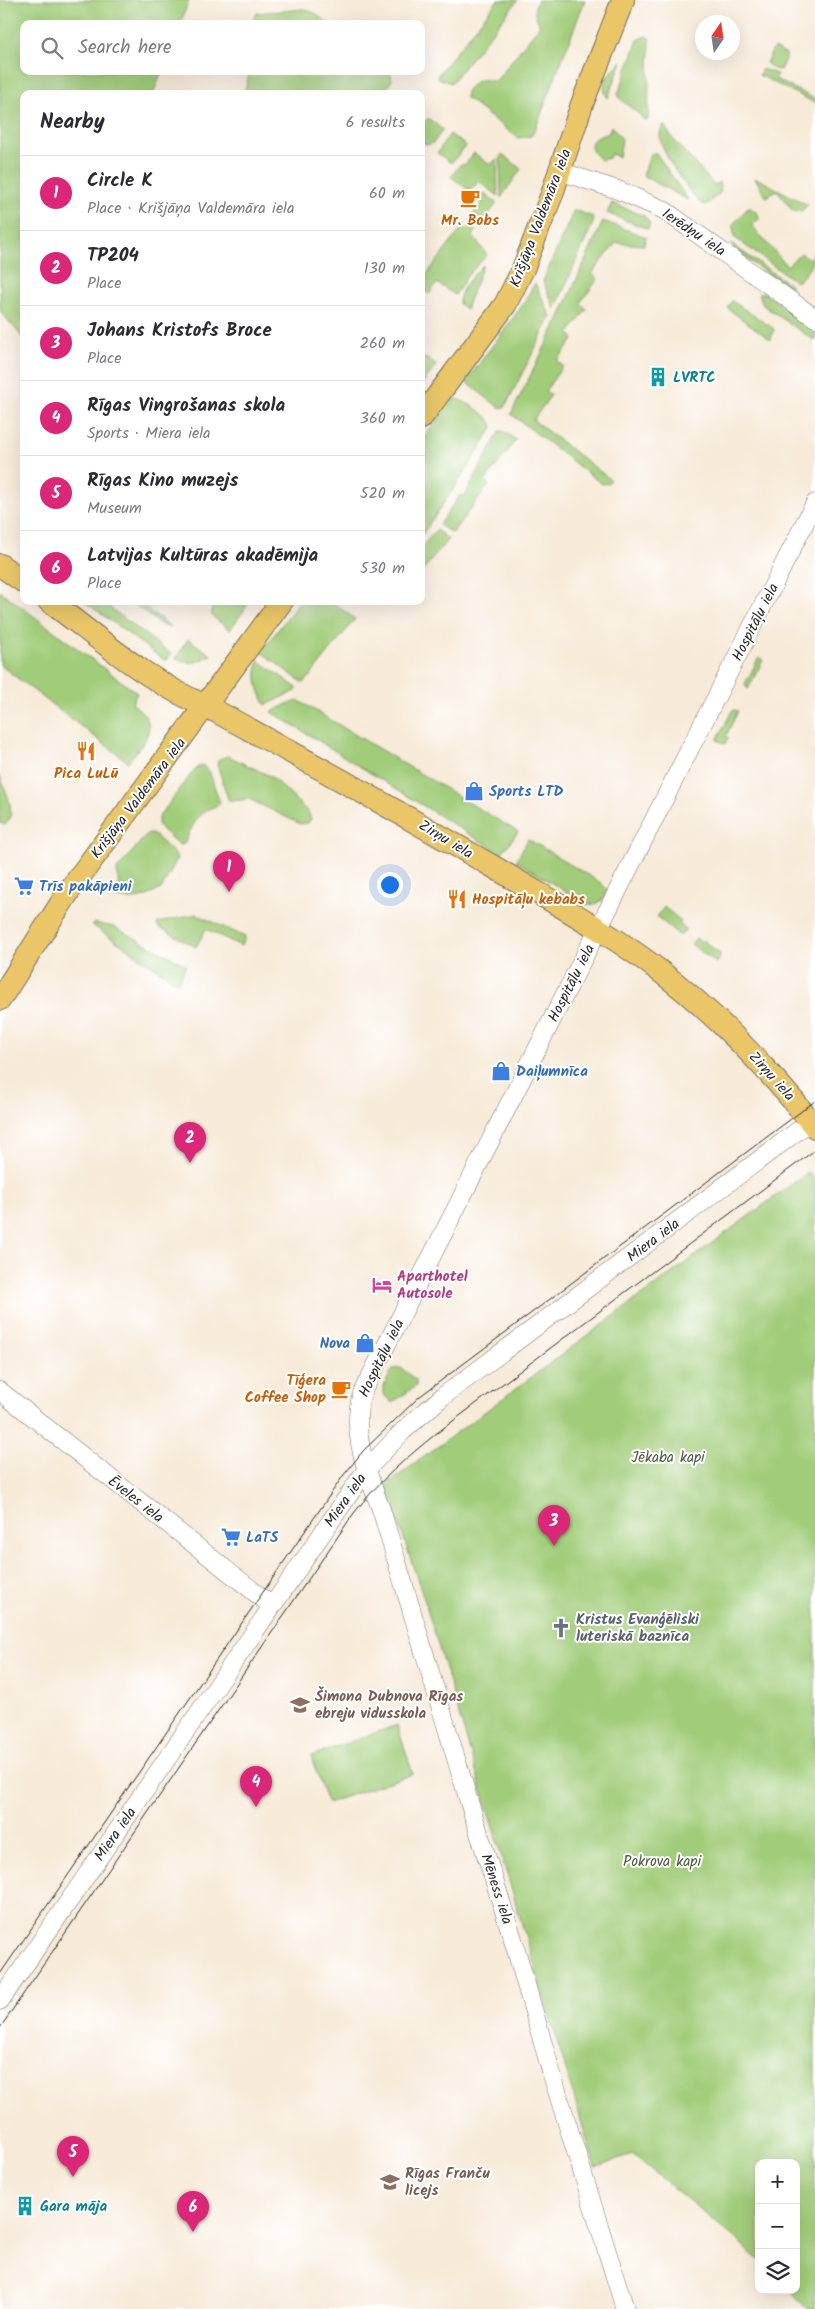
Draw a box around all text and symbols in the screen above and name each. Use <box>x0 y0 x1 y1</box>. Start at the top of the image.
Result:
north arrow <box>695 15 740 60</box>
search box <box>20 20 425 75</box>
text: Search here <box>78 33 172 63</box>
icon: search <box>38 34 66 62</box>
text: Nearby <box>40 106 105 139</box>
text: 6 results <box>346 110 405 135</box>
street label: Krišjāņa Valdemāra iela <box>503 146 578 291</box>
text: Circle K <box>87 166 153 196</box>
text: 1 <box>54 181 58 206</box>
text: 60 m <box>369 181 405 206</box>
cafe icon: Mr. Bobs <box>459 187 481 209</box>
text: Place · Krišjāņa Valdemāra iela <box>87 196 295 221</box>
street label: Ierēdņu iela <box>657 203 730 263</box>
place label: Mr. Bobs <box>441 209 499 233</box>
text: TP204 <box>87 241 139 271</box>
text: 2 <box>51 256 61 281</box>
text: 130 m <box>364 256 405 281</box>
text: Place <box>87 271 121 296</box>
text: Johans Kristofs Broce <box>87 316 272 346</box>
text: 3 <box>52 331 60 356</box>
text: 260 m <box>360 331 405 356</box>
text: Place <box>87 346 121 371</box>
building icon: LVRTC <box>647 366 669 388</box>
place label: LVRTC <box>673 366 716 390</box>
text: Rīgas Vingrošanas skola <box>87 391 285 421</box>
text: 4 <box>52 406 60 431</box>
text: 360 m <box>360 406 405 431</box>
text: Sports · Miera iela <box>87 421 211 446</box>
text: Rīgas Kino muzejs <box>87 466 238 496</box>
text: 5 <box>52 481 60 506</box>
text: 520 m <box>360 481 405 506</box>
text: Museum <box>87 496 142 521</box>
text: Latvijas Kultūras akadēmija <box>87 541 318 571</box>
text: 6 <box>52 556 60 581</box>
text: 530 m <box>360 556 405 581</box>
text: Place <box>87 571 121 596</box>
street label: Hospitāļu iela <box>726 579 786 666</box>
street label: Krišjāņa Valdemāra iela <box>85 733 193 864</box>
restaurant icon: Pica LuLū <box>75 740 97 762</box>
place label: Pica LuLū <box>54 762 119 786</box>
shop icon: Sports LTD <box>463 780 485 802</box>
place label: Sports LTD <box>489 780 564 804</box>
street label: Zirņu iela <box>414 814 477 866</box>
pin: 1 <box>213 851 245 892</box>
your location <box>377 872 403 898</box>
supermarket icon: Trīs pakāpieni <box>13 875 35 897</box>
place label: Trīs pakāpieni <box>39 875 133 899</box>
restaurant icon: Hospitāļu kebabs <box>446 888 468 910</box>
place label: Hospitāļu kebabs <box>472 888 585 912</box>
street label: Hospitāļu iela <box>542 940 602 1027</box>
street label: Zirņu iela <box>742 1046 800 1107</box>
shop icon: Daiļumnīca <box>490 1060 512 1082</box>
place label: Daiļumnīca <box>516 1060 588 1084</box>
pin: 2 <box>174 1122 206 1163</box>
street label: Miera iela <box>622 1213 685 1269</box>
place label: Aparthotel Autosole <box>397 1265 468 1306</box>
hotel icon: Aparthotel Autosole <box>371 1274 393 1296</box>
street label: Hospitāļu iela <box>353 1315 411 1402</box>
place label: Nova <box>320 1332 350 1356</box>
shop icon: Nova <box>354 1332 376 1354</box>
place label: Tīģera Coffee Shop <box>245 1369 326 1410</box>
cafe icon: Tīģera Coffee Shop <box>330 1378 352 1400</box>
park label: Jēkaba kapi <box>631 1446 706 1470</box>
street label: Miera iela <box>318 1469 373 1533</box>
street label: Ēveles iela <box>102 1470 169 1529</box>
pin: 3 <box>538 1505 570 1546</box>
supermarket icon: LaTS <box>220 1526 242 1548</box>
place label: LaTS <box>246 1526 279 1550</box>
place label: Kristus Evanģēliski luteriskā baznīca <box>576 1608 700 1649</box>
church icon: Kristus Evanģēliski luteriskā baznīca <box>550 1617 572 1639</box>
place label: Šimona Dubnova Rīgas ebreju vidusskola <box>315 1685 463 1726</box>
school or university icon: Šimona Dubnova Rīgas ebreju vidusskola <box>289 1694 311 1716</box>
pin: 4 <box>240 1766 272 1807</box>
street label: Miera iela <box>88 1803 143 1867</box>
park label: Pokrova kapi <box>623 1850 702 1874</box>
street label: Mēness iela <box>473 1851 519 1928</box>
pin: 5 <box>57 2136 89 2177</box>
map controls <box>755 2159 800 2294</box>
button: + <box>755 2159 800 2204</box>
place label: Rīgas Franču licejs <box>405 2162 490 2203</box>
school or university icon: Rīgas Franču licejs <box>379 2171 401 2193</box>
pin: 6 <box>177 2191 209 2232</box>
building icon: Gara māja <box>14 2195 36 2217</box>
place label: Gara māja <box>40 2195 107 2219</box>
button: − <box>755 2204 800 2249</box>
button: layers <box>755 2249 800 2294</box>

